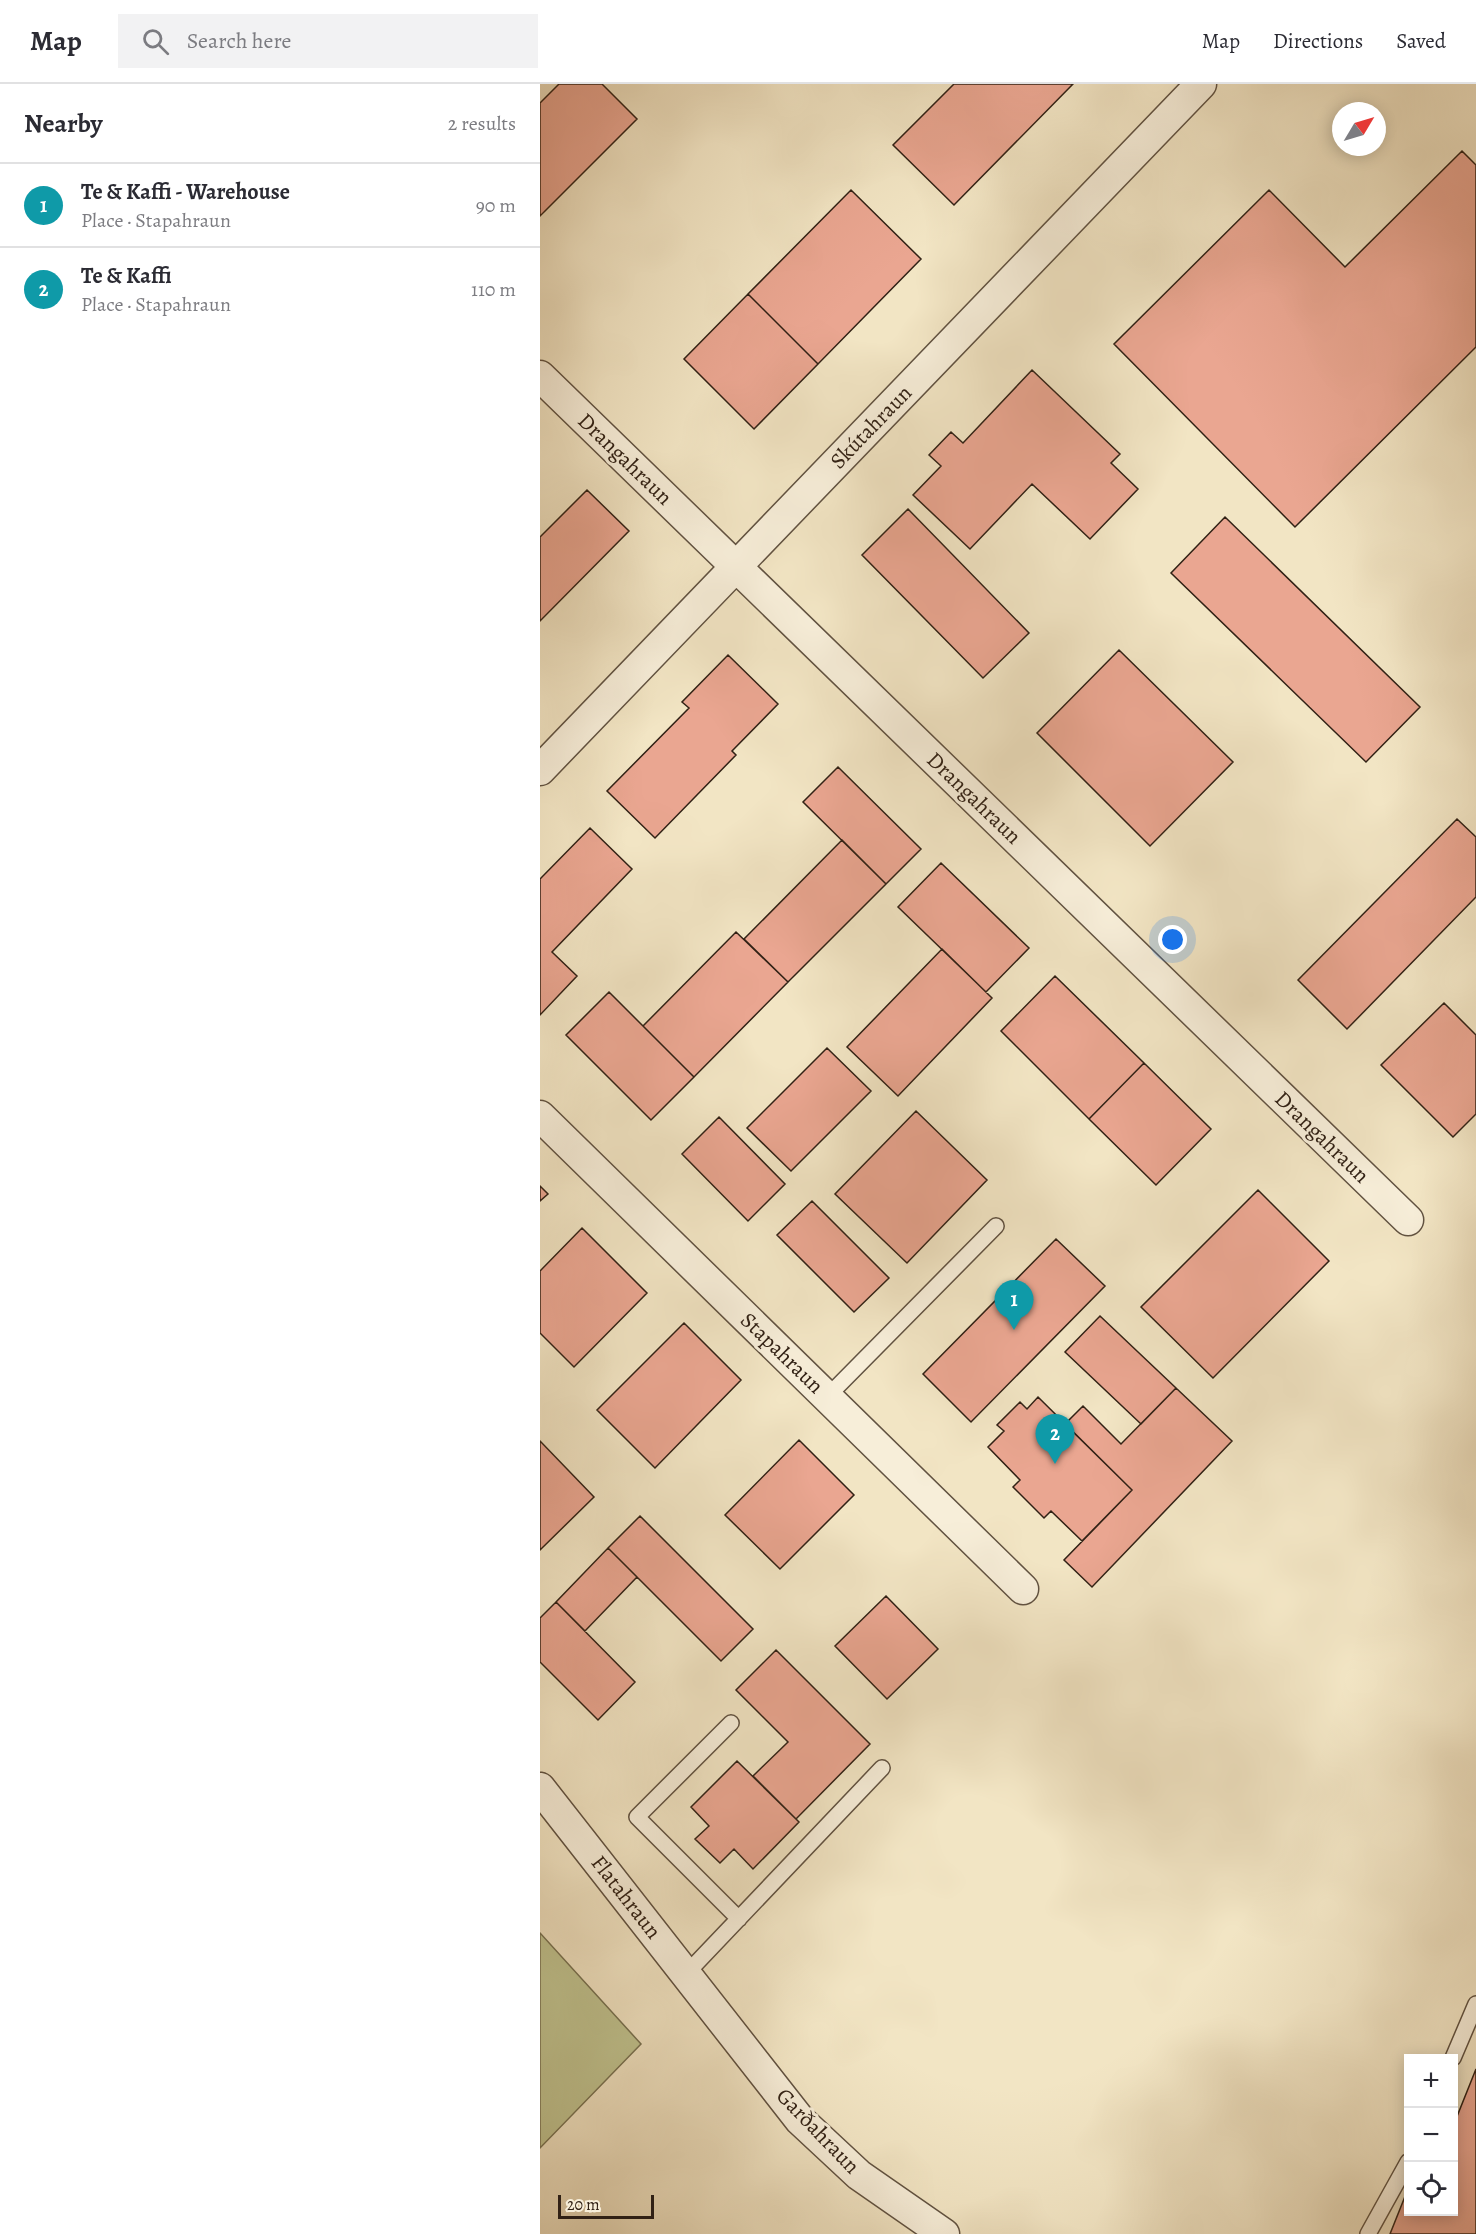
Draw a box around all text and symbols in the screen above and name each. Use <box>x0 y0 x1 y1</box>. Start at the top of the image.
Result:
search box <box>118 14 538 68</box>
text: Map <box>30 22 82 60</box>
icon: search <box>139 25 172 58</box>
text: Search here <box>187 26 291 56</box>
text: Map <box>1202 27 1240 55</box>
text: Directions <box>1273 27 1363 55</box>
text: Saved <box>1396 27 1446 55</box>
north arrow <box>1332 102 1386 156</box>
text: Nearby <box>24 106 103 141</box>
text: 2 results <box>448 110 516 137</box>
text: Te & Kaffi - Warehouse <box>81 177 290 207</box>
text: 1 <box>40 192 47 219</box>
text: 90 m <box>476 192 516 219</box>
text: Place · Stapahraun <box>81 207 231 234</box>
text: Te & Kaffi <box>81 261 172 291</box>
text: 2 <box>39 276 48 303</box>
text: 110 m <box>471 276 516 303</box>
text: Place · Stapahraun <box>81 291 231 318</box>
street label: Skútahraun <box>823 378 919 476</box>
street label: Drangahraun <box>571 406 679 512</box>
street label: Drangahraun <box>920 745 1028 851</box>
your location <box>1158 925 1187 954</box>
street label: Drangahraun <box>1268 1084 1376 1190</box>
pin: 1 <box>994 1280 1034 1330</box>
street label: Stapahraun <box>734 1306 830 1400</box>
pin: 2 <box>1036 1414 1074 1464</box>
street label: Flatahraun <box>584 1849 668 1945</box>
map controls <box>1404 2054 1458 2216</box>
button: + <box>1404 2054 1458 2108</box>
street label: Garðahraun <box>770 2082 866 2180</box>
button: − <box>1404 2108 1458 2162</box>
button: locate <box>1404 2162 1458 2216</box>
scale bar <box>558 2192 654 2220</box>
text: 20 m <box>567 2194 600 2216</box>

